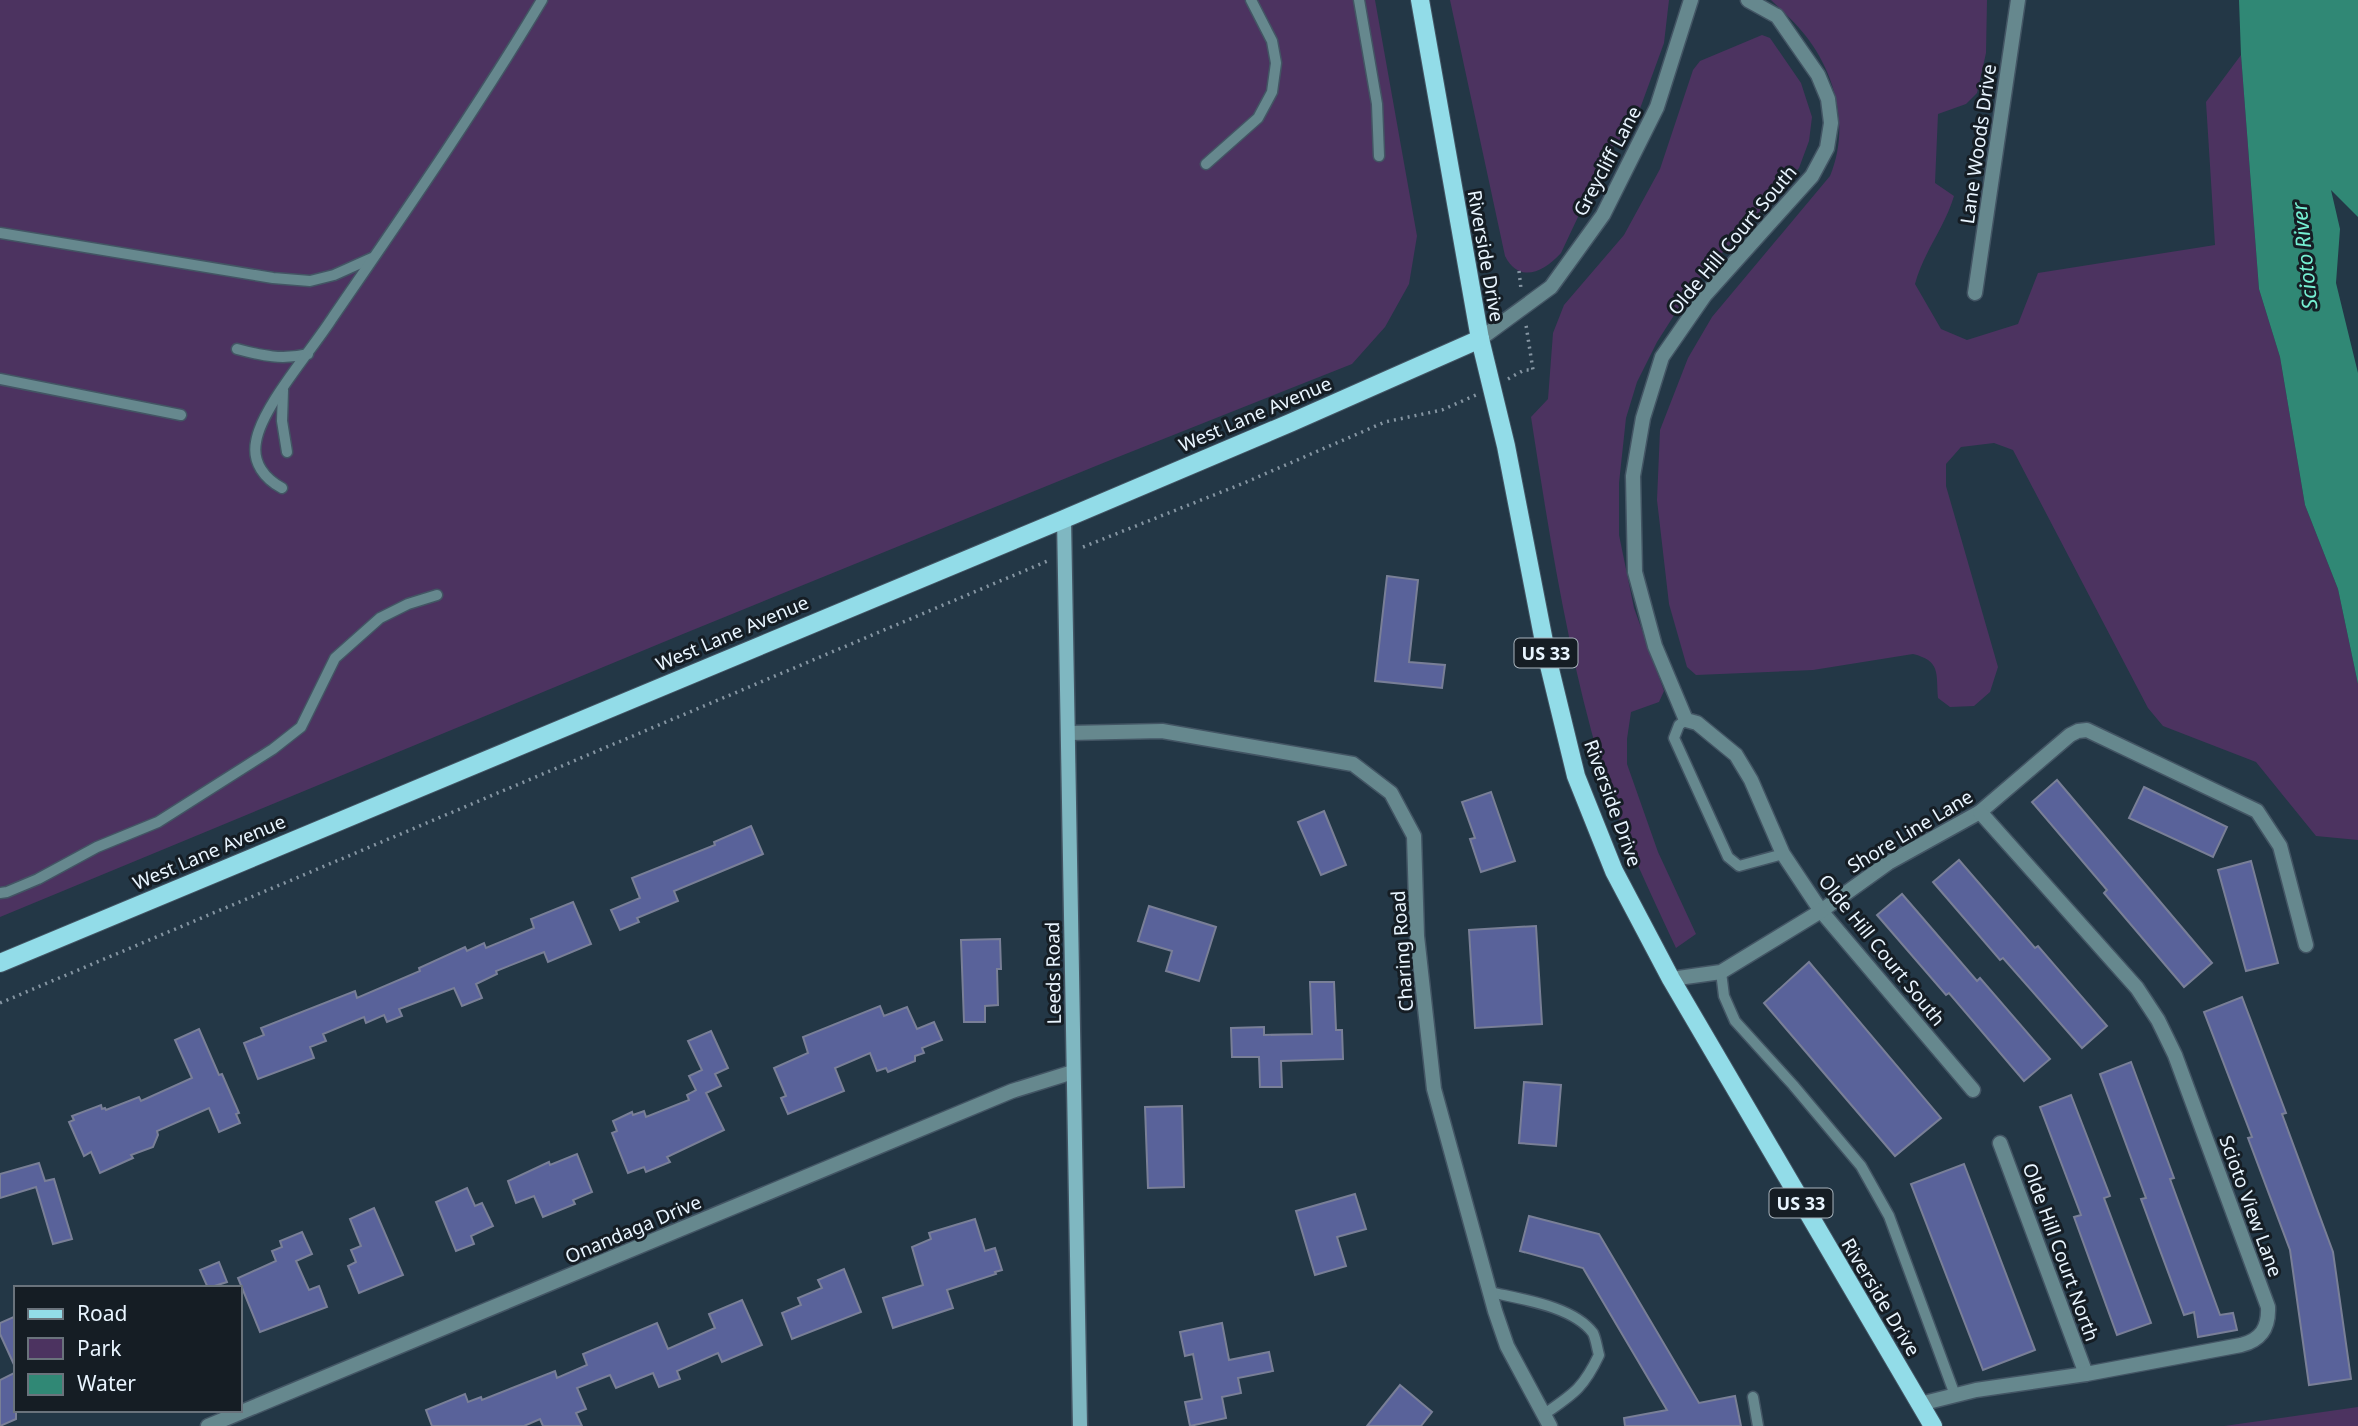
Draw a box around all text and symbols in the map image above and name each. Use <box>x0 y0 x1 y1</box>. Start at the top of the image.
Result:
street label: Lane Woods Drive <box>1954 62 2002 226</box>
street label: Greycliff Lane <box>1567 101 1647 221</box>
street label: Olde Hill Court South <box>1662 160 1802 320</box>
street label: Riverside Drive <box>1462 188 1510 324</box>
water label: Scioto River <box>2284 199 2324 311</box>
street label: West Lane Avenue <box>1175 370 1335 458</box>
street label: West Lane Avenue <box>652 589 812 677</box>
road number: US 33 <box>1514 638 1578 668</box>
street label: Riverside Drive <box>1578 736 1648 870</box>
street label: Shore Line Lane <box>1842 783 1978 879</box>
street label: West Lane Avenue <box>129 808 289 896</box>
street label: Olde Hill Court South <box>1813 869 1951 1031</box>
street label: Charing Road <box>1385 890 1419 1012</box>
street label: Leeds Road <box>1039 921 1067 1025</box>
street label: Scioto View Lane <box>2213 1132 2289 1280</box>
street label: Olde Hill Court North <box>2017 1159 2105 1345</box>
road number: US 33 <box>1770 1188 1832 1218</box>
street label: Onandaga Drive <box>561 1189 705 1269</box>
street label: Riverside Drive <box>1836 1233 1926 1361</box>
legend <box>14 1286 242 1412</box>
text: Road <box>77 1299 127 1327</box>
text: Park <box>77 1334 122 1362</box>
text: Water <box>77 1369 136 1397</box>

